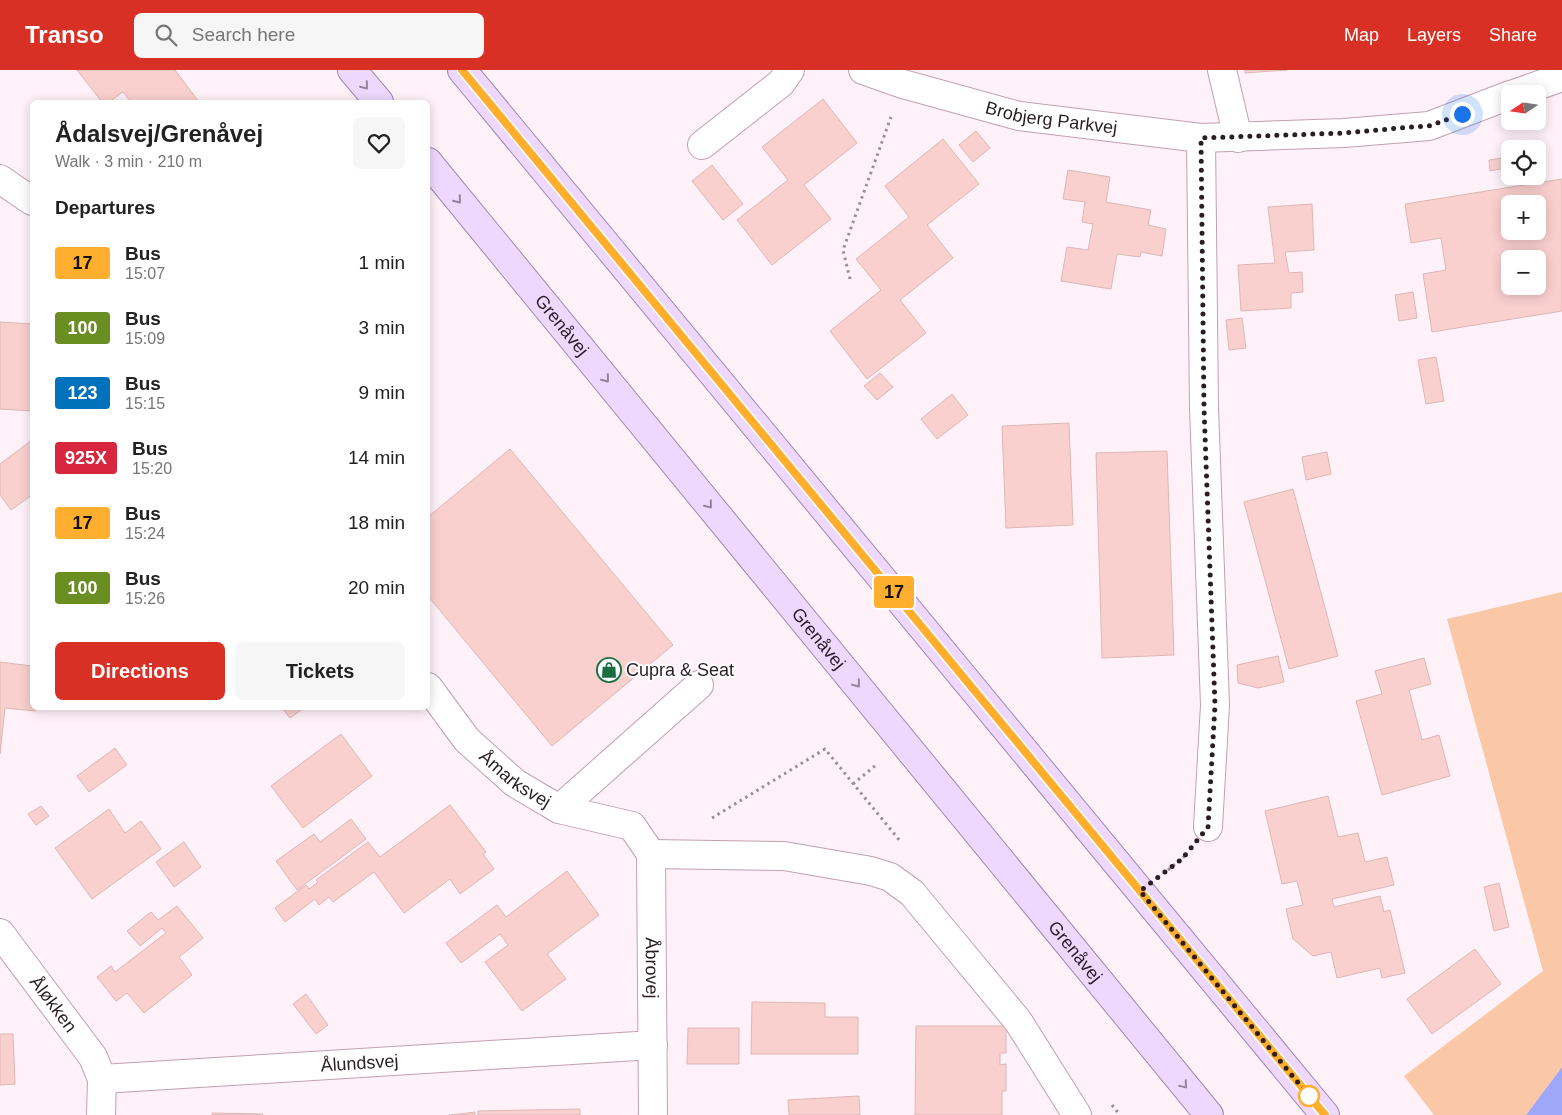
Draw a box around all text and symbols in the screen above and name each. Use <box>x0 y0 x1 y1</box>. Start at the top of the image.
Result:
search box <box>134 13 484 58</box>
text: Transo <box>25 21 104 48</box>
icon: search <box>152 21 180 49</box>
text: Search here <box>192 24 295 45</box>
text: Map <box>1344 25 1379 45</box>
text: Layers <box>1407 25 1461 45</box>
text: Share <box>1489 25 1537 45</box>
one-way arrow <box>360 80 368 89</box>
north arrow <box>1501 85 1546 130</box>
map controls <box>1501 85 1546 295</box>
street label: Brobjerg Parkvej <box>983 97 1118 138</box>
your location <box>1450 102 1475 127</box>
button: heart <box>353 117 405 169</box>
text: Ådalsvej/Grenåvej <box>55 120 263 147</box>
button: locate <box>1501 140 1546 185</box>
text: Walk · 3 min · 210 m <box>55 153 202 170</box>
one-way arrow <box>453 194 462 203</box>
button: + <box>1501 195 1546 240</box>
text: Departures <box>55 197 155 218</box>
text: Bus <box>125 243 161 264</box>
button: − <box>1501 250 1546 295</box>
text: 1 min <box>359 252 405 273</box>
text: 17 <box>72 253 93 273</box>
text: 15:07 <box>125 265 165 282</box>
street label: Grenåvej <box>531 291 593 360</box>
text: Bus <box>125 308 161 329</box>
text: 3 min <box>359 317 405 338</box>
text: 100 <box>67 318 98 338</box>
text: 15:09 <box>125 330 165 347</box>
text: Bus <box>125 373 161 394</box>
one-way arrow <box>600 373 609 382</box>
text: 9 min <box>359 382 405 403</box>
text: 123 <box>67 383 98 403</box>
text: 15:15 <box>125 395 165 412</box>
text: Bus <box>132 438 168 459</box>
text: 14 min <box>348 447 405 468</box>
text: 925X <box>65 448 107 468</box>
text: 15:20 <box>132 460 172 477</box>
one-way arrow <box>704 499 712 508</box>
text: Bus <box>125 503 161 524</box>
text: 18 min <box>348 512 405 533</box>
text: 17 <box>72 513 93 533</box>
text: 15:24 <box>125 525 165 542</box>
text: Bus <box>125 568 161 589</box>
line badge: 17 <box>872 576 916 608</box>
text: 20 min <box>348 577 405 598</box>
text: 100 <box>67 578 98 598</box>
text: 17 <box>884 582 904 602</box>
text: 15:26 <box>125 590 165 607</box>
street label: Grenåvej <box>788 604 849 673</box>
button: Directions <box>55 642 225 700</box>
button: Tickets <box>235 642 405 700</box>
shop icon: Cupra & Seat <box>596 657 622 683</box>
place label: Cupra & Seat <box>626 660 734 680</box>
one-way arrow <box>851 679 860 688</box>
street label: Åmarksvej <box>475 746 554 812</box>
street label: Grenåvej <box>1044 917 1106 986</box>
street label: Åbrovej <box>642 937 662 998</box>
street label: Åløkken <box>26 972 81 1036</box>
street label: Ålundsvej <box>320 1051 399 1075</box>
one-way arrow <box>1179 1080 1188 1089</box>
unlabelled marker <box>1298 1085 1320 1107</box>

